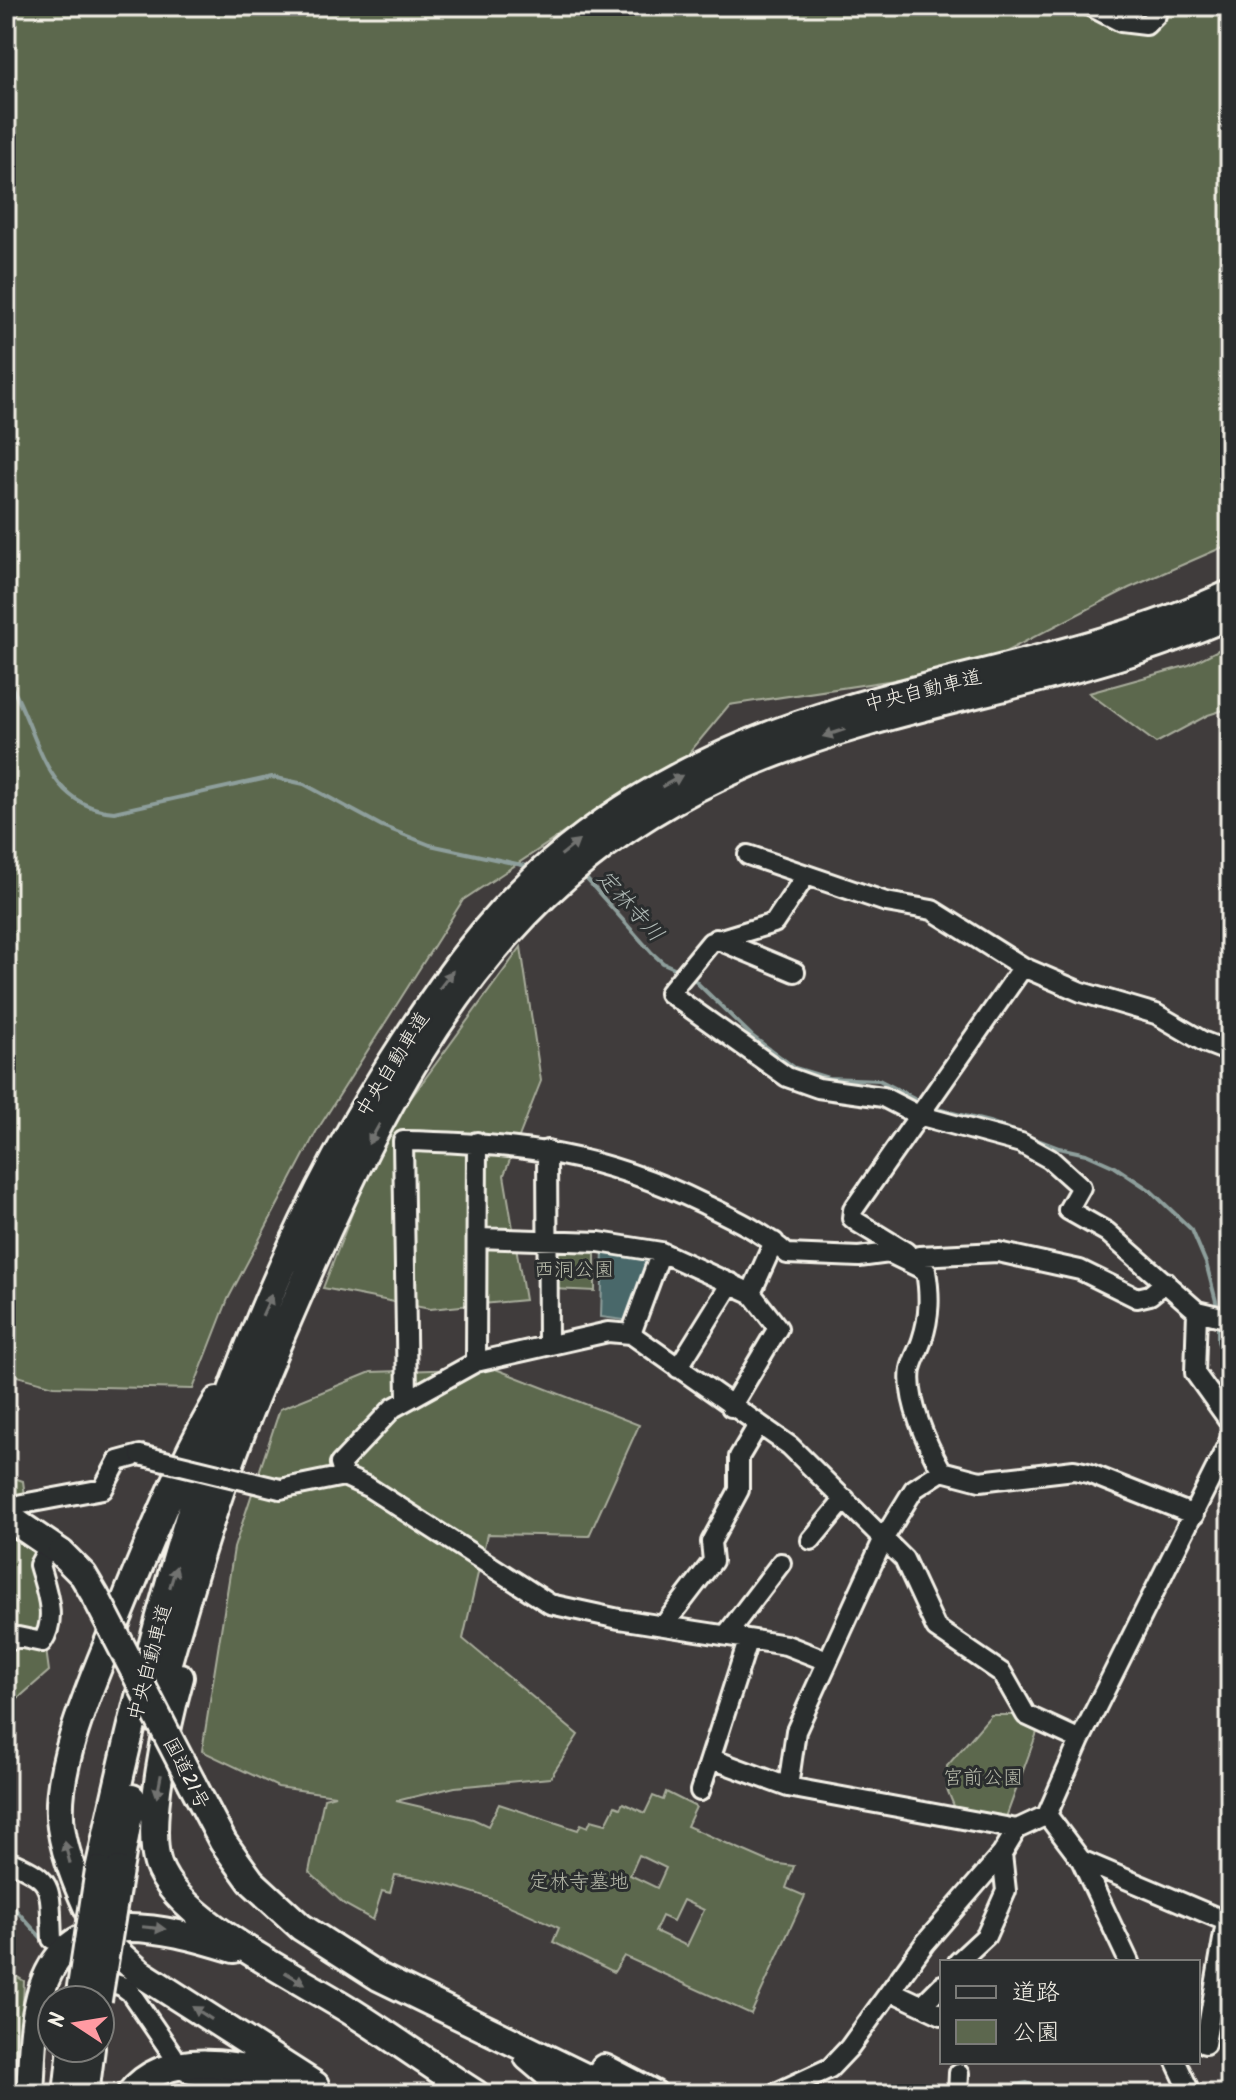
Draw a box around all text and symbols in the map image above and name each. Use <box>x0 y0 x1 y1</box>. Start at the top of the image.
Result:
street label: 中央自動車道 <box>861 662 986 722</box>
one-way arrow <box>822 728 846 740</box>
one-way arrow <box>660 774 683 788</box>
one-way arrow <box>560 841 580 857</box>
water label: 定林寺川 <box>587 862 672 951</box>
one-way arrow <box>438 970 454 991</box>
street label: 中央自動車道 <box>348 1006 439 1124</box>
one-way arrow <box>367 1123 381 1145</box>
park label: 西洞公園 <box>534 1255 614 1287</box>
one-way arrow <box>260 1293 273 1317</box>
one-way arrow <box>167 1565 180 1589</box>
street label: 中央自動車道 <box>120 1600 182 1725</box>
street label: 国道21号 <box>153 1732 217 1816</box>
park label: 宮前公園 <box>943 1763 1023 1795</box>
one-way arrow <box>152 1773 164 1798</box>
one-way arrow <box>60 1839 73 1863</box>
park label: 定林寺墓地 <box>529 1867 629 1899</box>
one-way arrow <box>142 1921 167 1934</box>
legend <box>940 1960 1200 2064</box>
one-way arrow <box>284 1971 306 1985</box>
text: 道路 <box>1012 1974 1060 2013</box>
north arrow <box>36 1984 116 2064</box>
one-way arrow <box>191 2006 213 2020</box>
text: N <box>40 2010 77 2031</box>
text: 公園 <box>1012 2014 1060 2053</box>

